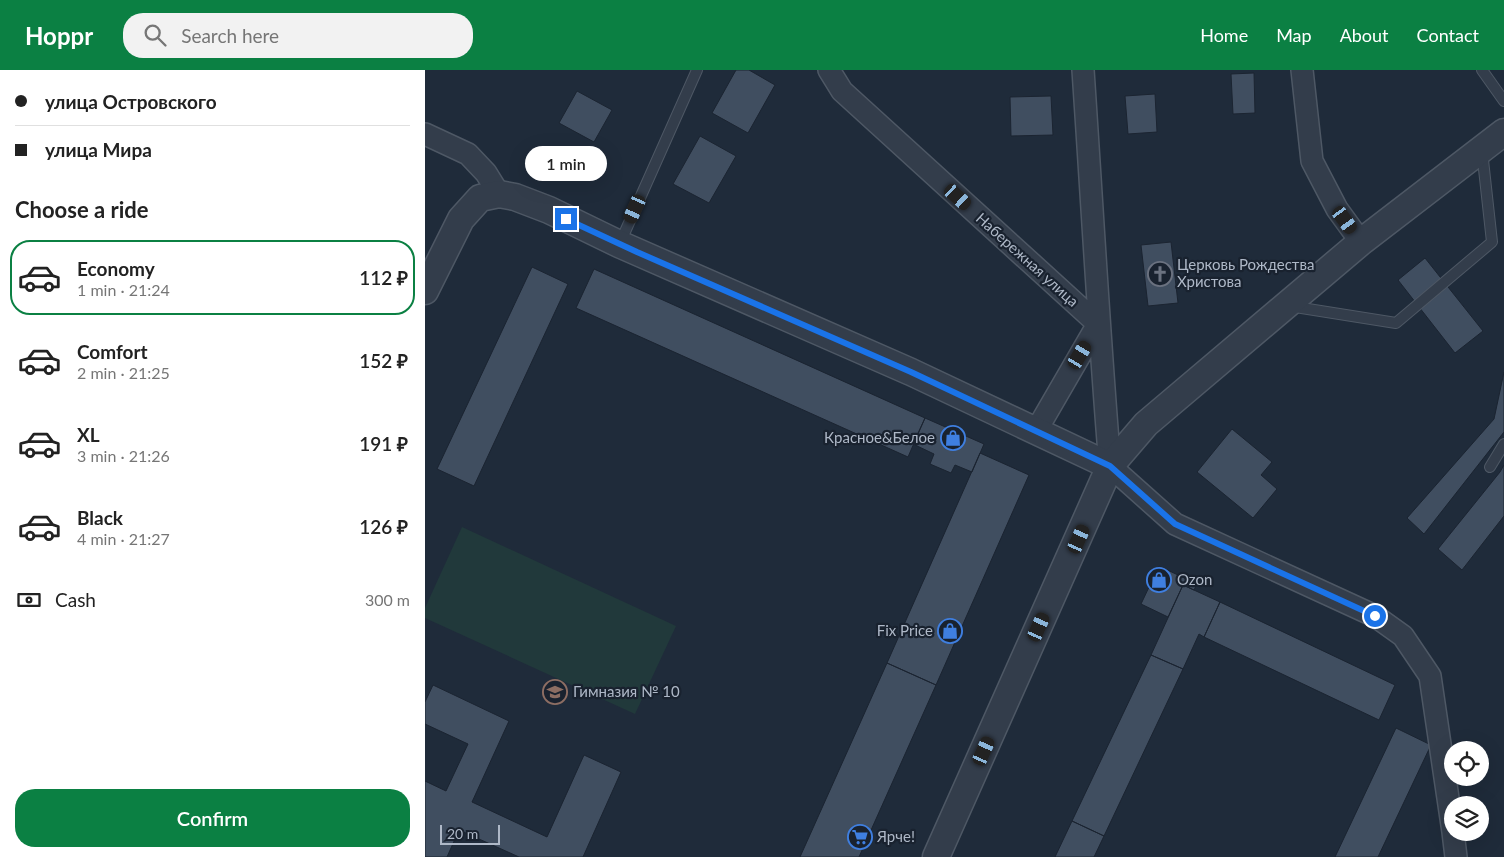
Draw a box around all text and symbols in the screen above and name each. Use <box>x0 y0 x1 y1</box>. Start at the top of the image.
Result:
search box <box>123 13 473 58</box>
text: Hoppr <box>25 21 93 50</box>
icon: search <box>141 21 169 49</box>
text: Search here <box>181 24 279 47</box>
text: Home <box>1200 24 1248 46</box>
text: Map <box>1276 24 1312 46</box>
text: About <box>1340 24 1389 46</box>
text: Contact <box>1417 24 1479 46</box>
text: улица Островского <box>45 90 217 113</box>
text: улица Мира <box>45 138 152 161</box>
callout: 1 min <box>525 146 607 182</box>
text: 1 min <box>546 154 586 173</box>
car <box>941 181 974 213</box>
car <box>622 192 647 226</box>
text: Choose a ride <box>15 196 149 223</box>
car <box>1330 203 1359 237</box>
route end <box>555 208 577 230</box>
street label: Набережная улица <box>973 209 1083 310</box>
icon: car <box>17 255 62 300</box>
place label: Церковь Рождества Христова <box>1177 255 1314 290</box>
text: Economy <box>77 257 155 280</box>
church icon: Церковь Рождества Христова <box>1147 261 1173 287</box>
text: 112 ₽ <box>359 266 408 289</box>
text: 1 min · 21:24 <box>77 280 170 299</box>
icon: car <box>17 338 62 383</box>
car <box>1065 338 1094 372</box>
text: Comfort <box>77 340 148 363</box>
text: 152 ₽ <box>359 349 408 372</box>
text: 2 min · 21:25 <box>77 363 170 382</box>
icon: car <box>17 421 62 466</box>
text: XL <box>77 423 100 446</box>
shop icon: Красное&Белое <box>940 425 966 451</box>
place label: Красное&Белое <box>824 428 935 446</box>
text: 191 ₽ <box>359 432 408 455</box>
text: 3 min · 21:26 <box>77 446 170 465</box>
icon: car <box>17 504 62 549</box>
text: Black <box>77 506 123 529</box>
text: 126 ₽ <box>359 515 408 538</box>
car <box>1066 522 1091 556</box>
text: 4 min · 21:27 <box>77 529 170 548</box>
shop icon: Ozon <box>1146 567 1172 593</box>
place label: Ozon <box>1177 570 1212 588</box>
icon: cash <box>15 586 43 614</box>
text: Cash <box>55 588 96 611</box>
text: 300 m <box>365 590 410 609</box>
route start <box>1364 605 1386 627</box>
car <box>1026 610 1051 644</box>
shop icon: Fix Price <box>937 618 963 644</box>
place label: Fix Price <box>877 621 933 639</box>
school or university icon: Гимназия № 10 <box>542 679 568 705</box>
place label: Гимназия № 10 <box>573 682 680 700</box>
car <box>971 734 996 768</box>
map controls <box>1444 741 1489 841</box>
button: locate <box>1444 741 1489 786</box>
button: Confirm <box>15 789 410 847</box>
button: layers <box>1444 796 1489 841</box>
scale bar <box>440 822 500 845</box>
supermarket icon: Ярче! <box>847 824 873 850</box>
text: 20 m <box>447 825 478 842</box>
place label: Ярче! <box>876 827 915 845</box>

